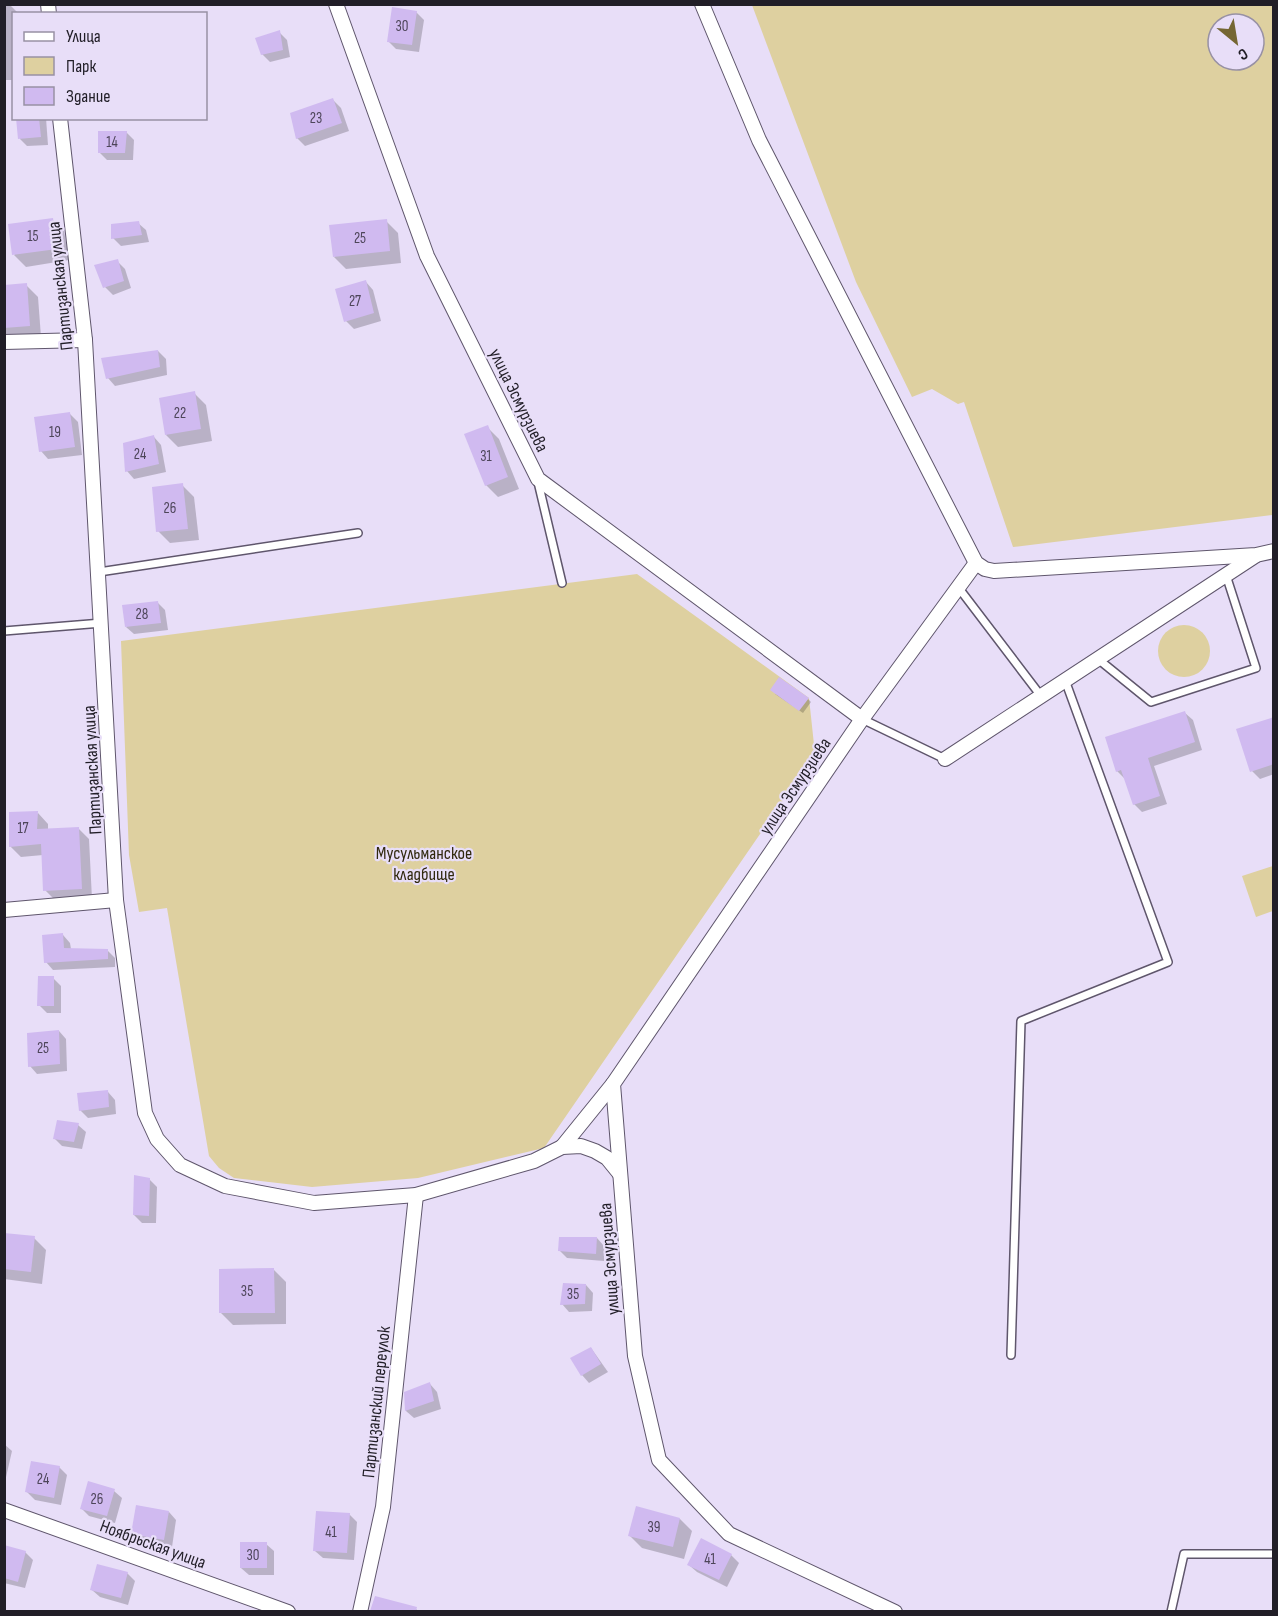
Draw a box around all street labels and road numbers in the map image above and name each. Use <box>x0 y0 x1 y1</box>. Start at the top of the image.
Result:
street label: Партизанская улица <box>43 220 78 351</box>
street label: улица Эсмурзиева <box>484 345 553 455</box>
street label: Партизанская улица <box>79 705 106 835</box>
street label: улица Эсмурзиева <box>755 734 836 839</box>
street label: улица Эсмурзиева <box>595 1202 624 1316</box>
street label: Партизанский переулок <box>358 1325 395 1479</box>
street label: Ноябрьская улица <box>97 1516 209 1573</box>

